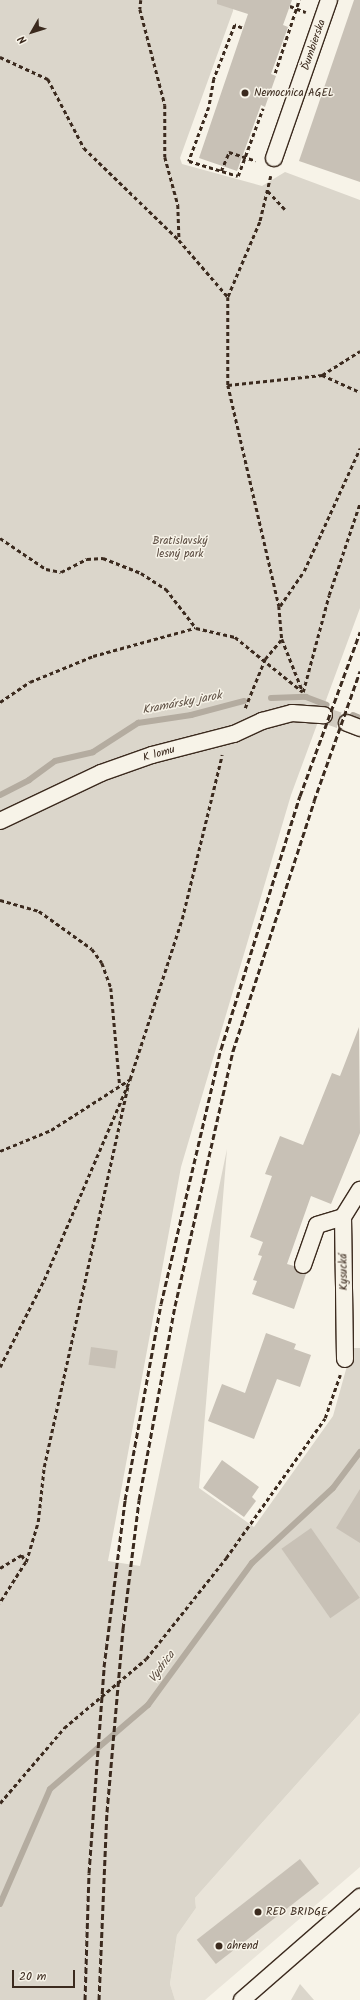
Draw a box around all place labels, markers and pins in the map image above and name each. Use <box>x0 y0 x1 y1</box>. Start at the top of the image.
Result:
place label: Nemocnica AGEL <box>254 86 334 100</box>
marker: Nemocnica AGEL <box>239 87 251 99</box>
place label: RED BRIDGE <box>266 1905 327 1919</box>
marker: RED BRIDGE <box>253 1907 263 1917</box>
place label: ahrend <box>227 1939 258 1953</box>
marker: ahrend <box>214 1941 224 1951</box>

